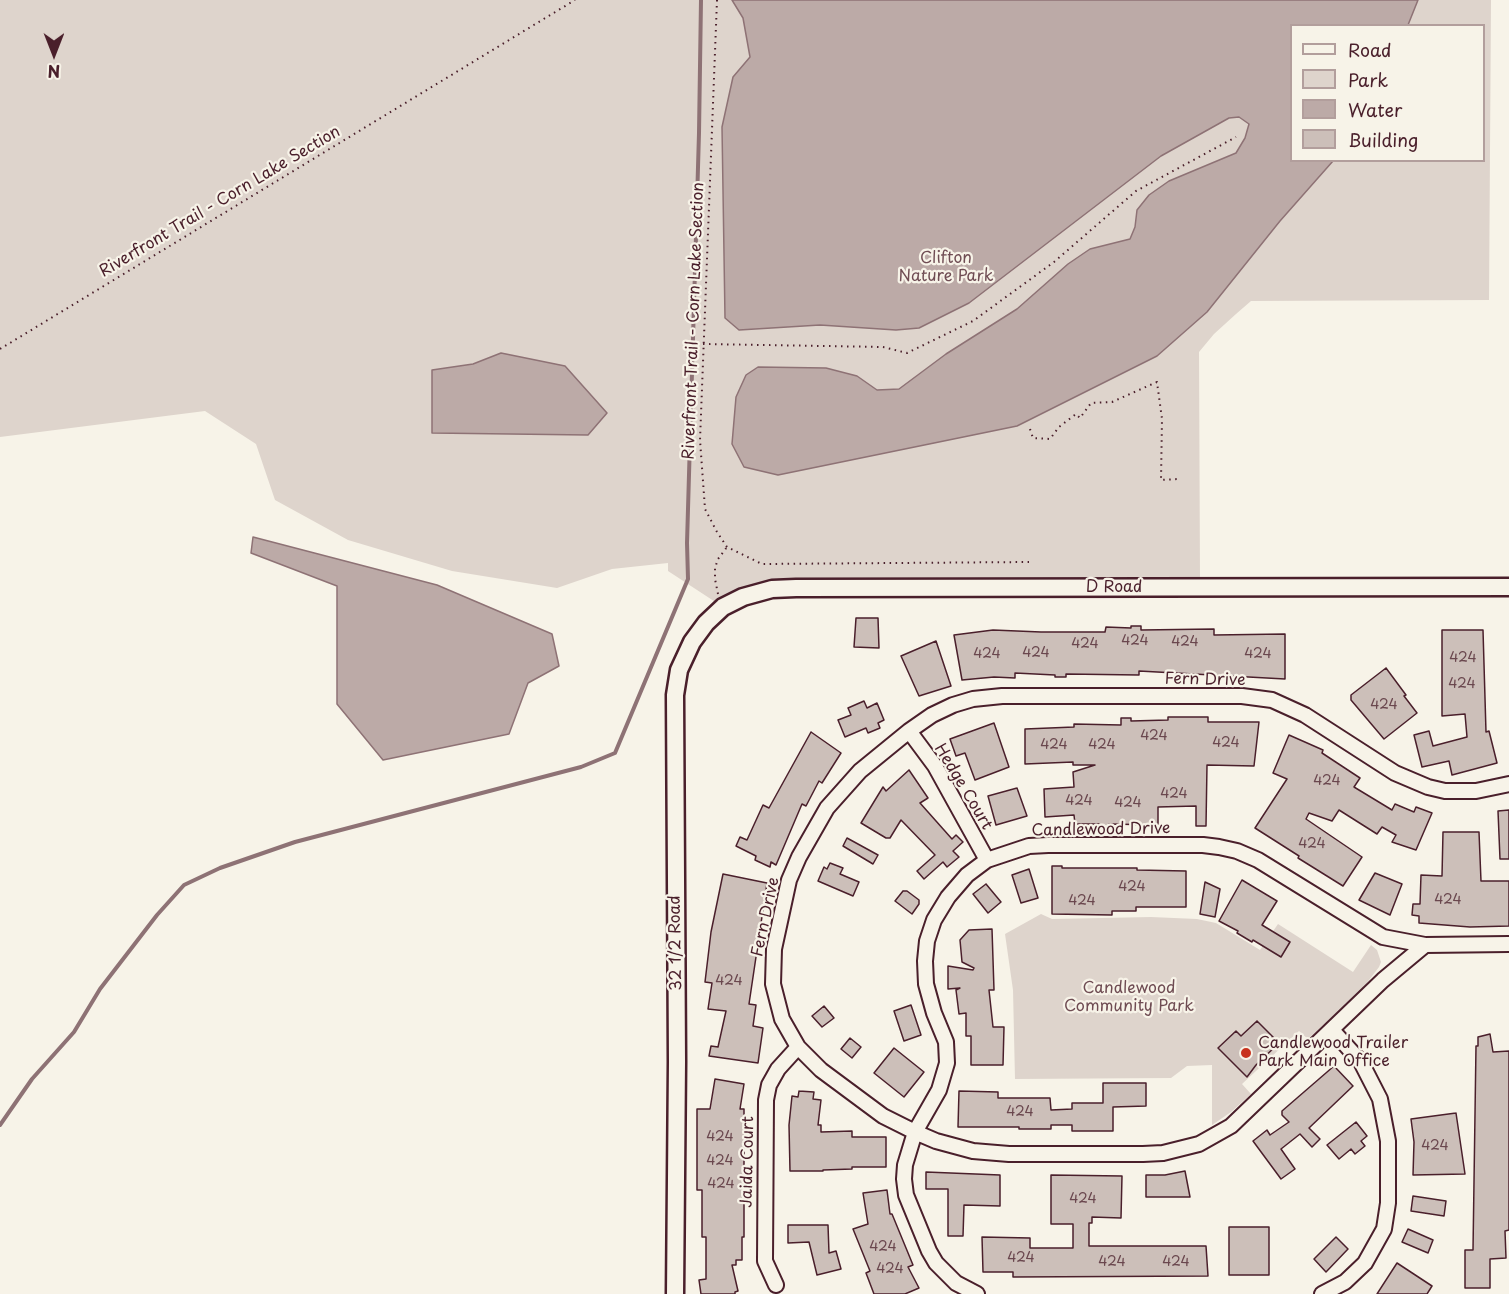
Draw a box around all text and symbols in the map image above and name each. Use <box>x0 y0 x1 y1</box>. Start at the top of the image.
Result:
north arrow <box>24 24 84 84</box>
legend <box>1290 24 1485 162</box>
text: Road <box>1348 36 1392 63</box>
text: N <box>48 60 60 84</box>
text: Park <box>1348 66 1388 93</box>
text: Water <box>1348 96 1402 123</box>
street label: Riverfront Trail - Corn Lake Section <box>96 122 344 282</box>
text: Building <box>1348 126 1418 153</box>
street label: Riverfront Trail - Corn Lake Section <box>680 182 708 460</box>
park label: Clifton Nature Park <box>899 249 993 287</box>
street label: D Road <box>1086 578 1142 598</box>
house number: 424 <box>1121 633 1149 649</box>
house number: 424 <box>1171 634 1199 650</box>
house number: 424 <box>1071 636 1099 652</box>
house number: 424 <box>1022 645 1050 661</box>
house number: 424 <box>973 646 1001 662</box>
house number: 424 <box>1244 646 1272 662</box>
house number: 424 <box>1449 650 1477 666</box>
street label: Fern Drive <box>1164 670 1246 690</box>
house number: 424 <box>1448 676 1476 692</box>
house number: 424 <box>1370 697 1398 713</box>
house number: 424 <box>1140 728 1168 744</box>
house number: 424 <box>1212 735 1240 751</box>
house number: 424 <box>1040 737 1068 753</box>
house number: 424 <box>1088 737 1116 753</box>
street label: Hedge Court <box>930 741 996 833</box>
house number: 424 <box>1313 773 1341 789</box>
house number: 424 <box>1160 786 1188 802</box>
house number: 424 <box>1065 793 1093 809</box>
house number: 424 <box>1114 795 1142 811</box>
street label: Candlewood Drive <box>1031 819 1171 841</box>
house number: 424 <box>1298 836 1326 852</box>
street label: Fern Drive <box>748 875 784 959</box>
house number: 424 <box>1118 879 1146 895</box>
house number: 424 <box>1434 892 1462 908</box>
house number: 424 <box>1068 893 1096 909</box>
street label: 32 1/2 Road <box>666 895 686 991</box>
house number: 424 <box>715 973 743 989</box>
park label: Candlewood Community Park <box>1064 979 1194 1017</box>
place label: Candlewood Trailer Park Main Office <box>1258 1034 1408 1072</box>
marker: Candlewood Trailer Park Main Office <box>1239 1046 1253 1060</box>
house number: 424 <box>1006 1104 1034 1120</box>
street label: Jaida Court <box>738 1116 758 1208</box>
house number: 424 <box>706 1129 734 1145</box>
house number: 424 <box>1421 1138 1449 1154</box>
house number: 424 <box>706 1153 734 1169</box>
house number: 424 <box>707 1176 735 1192</box>
house number: 424 <box>1069 1191 1097 1207</box>
house number: 424 <box>869 1239 897 1255</box>
house number: 424 <box>1007 1250 1035 1266</box>
house number: 424 <box>1098 1254 1126 1270</box>
house number: 424 <box>1162 1254 1190 1270</box>
house number: 424 <box>876 1261 904 1277</box>

